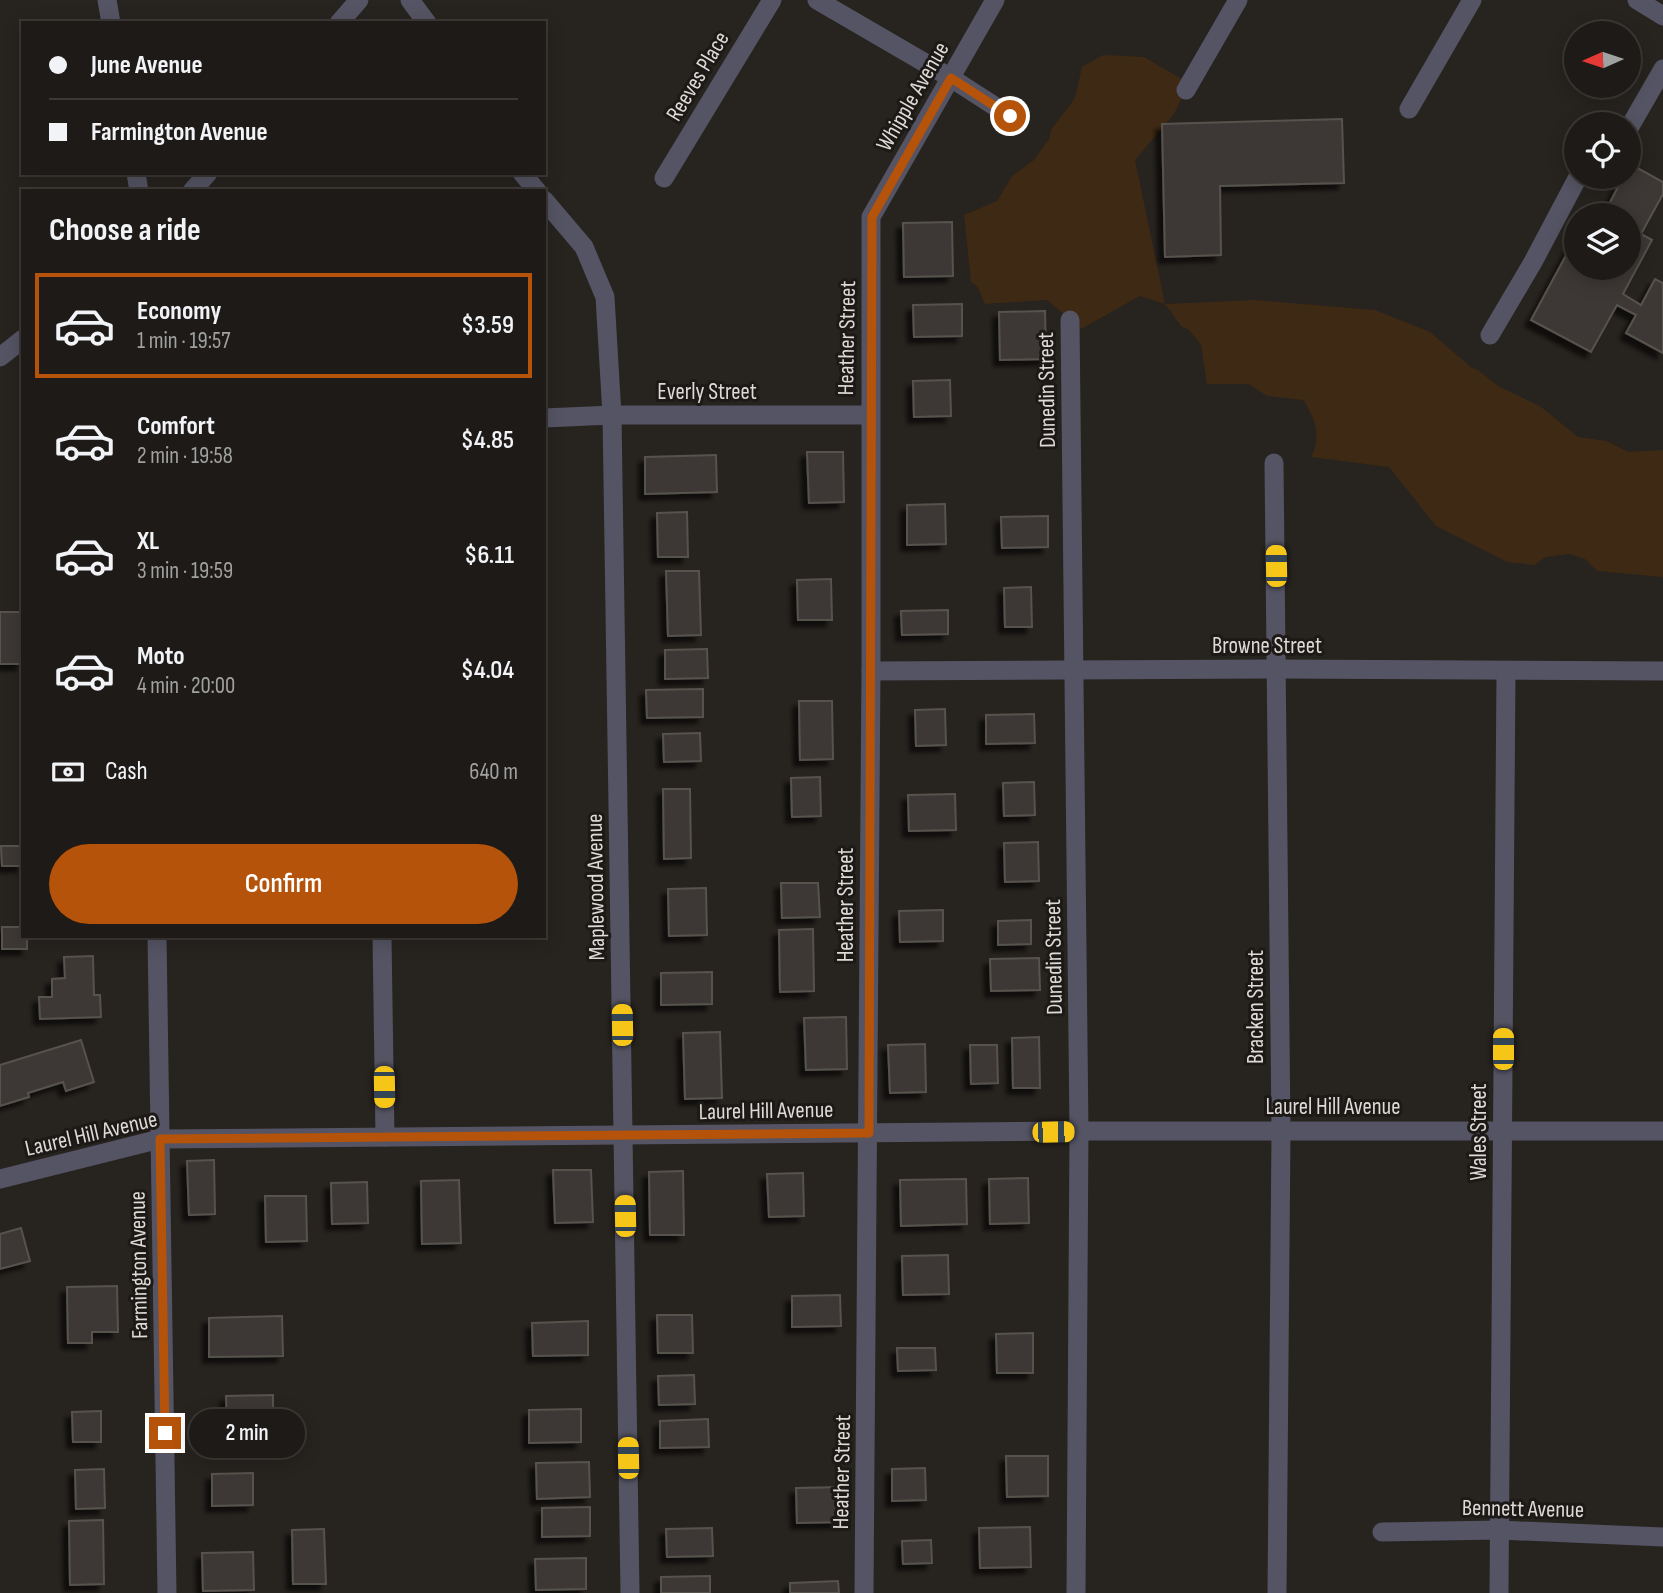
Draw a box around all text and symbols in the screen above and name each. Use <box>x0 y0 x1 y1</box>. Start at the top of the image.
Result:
north arrow <box>1564 21 1642 98</box>
map controls <box>1564 21 1641 280</box>
street label: Reeves Place <box>660 27 736 126</box>
street label: Whipple Avenue <box>870 37 955 156</box>
text: June Avenue <box>91 50 203 81</box>
route start <box>994 100 1026 132</box>
button: locate <box>1564 112 1641 189</box>
text: Farmington Avenue <box>91 117 268 148</box>
button: layers <box>1564 203 1641 280</box>
text: Choose a ride <box>49 211 201 250</box>
street label: Heather Street <box>832 280 862 396</box>
icon: car <box>53 294 116 357</box>
text: Economy <box>137 296 221 327</box>
text: $3.59 <box>461 310 514 341</box>
text: 1 min · 19:57 <box>137 327 230 355</box>
street label: Dunedin Street <box>1032 332 1062 448</box>
street label: Everly Street <box>657 378 757 406</box>
icon: car <box>53 409 116 472</box>
text: Comfort <box>137 411 215 442</box>
text: $4.85 <box>461 425 514 456</box>
text: 2 min · 19:58 <box>137 442 233 470</box>
icon: car <box>53 524 116 587</box>
text: XL <box>137 526 159 557</box>
text: $6.11 <box>464 540 514 571</box>
car <box>1266 545 1287 587</box>
text: 3 min · 19:59 <box>137 557 233 585</box>
street label: Browne Street <box>1212 632 1322 660</box>
icon: car <box>53 639 116 702</box>
text: Moto <box>137 641 185 672</box>
text: $4.04 <box>461 655 514 686</box>
text: 4 min · 20:00 <box>137 672 235 700</box>
icon: cash <box>49 753 87 791</box>
text: Cash <box>105 756 148 787</box>
text: 640 m <box>469 758 518 786</box>
street label: Maplewood Avenue <box>581 813 611 961</box>
button: Confirm <box>49 844 518 924</box>
street label: Heather Street <box>832 848 860 962</box>
street label: Dunedin Street <box>1039 899 1069 1015</box>
street label: Bracken Street <box>1242 950 1270 1064</box>
car <box>612 1004 633 1046</box>
car <box>1493 1028 1514 1070</box>
car <box>374 1066 395 1108</box>
street label: Wales Street <box>1465 1083 1493 1181</box>
street label: Laurel Hill Avenue <box>1266 1093 1400 1121</box>
street label: Laurel Hill Avenue <box>698 1096 834 1126</box>
street label: Laurel Hill Avenue <box>22 1105 160 1163</box>
car <box>1032 1121 1075 1143</box>
street label: Farmington Avenue <box>124 1191 154 1339</box>
car <box>615 1195 636 1237</box>
callout: 2 min <box>190 1408 305 1458</box>
street label: Heather Street <box>827 1414 857 1530</box>
route end <box>149 1417 181 1449</box>
text: 2 min <box>225 1419 269 1447</box>
car <box>618 1437 639 1479</box>
street label: Bennett Avenue <box>1462 1494 1584 1524</box>

